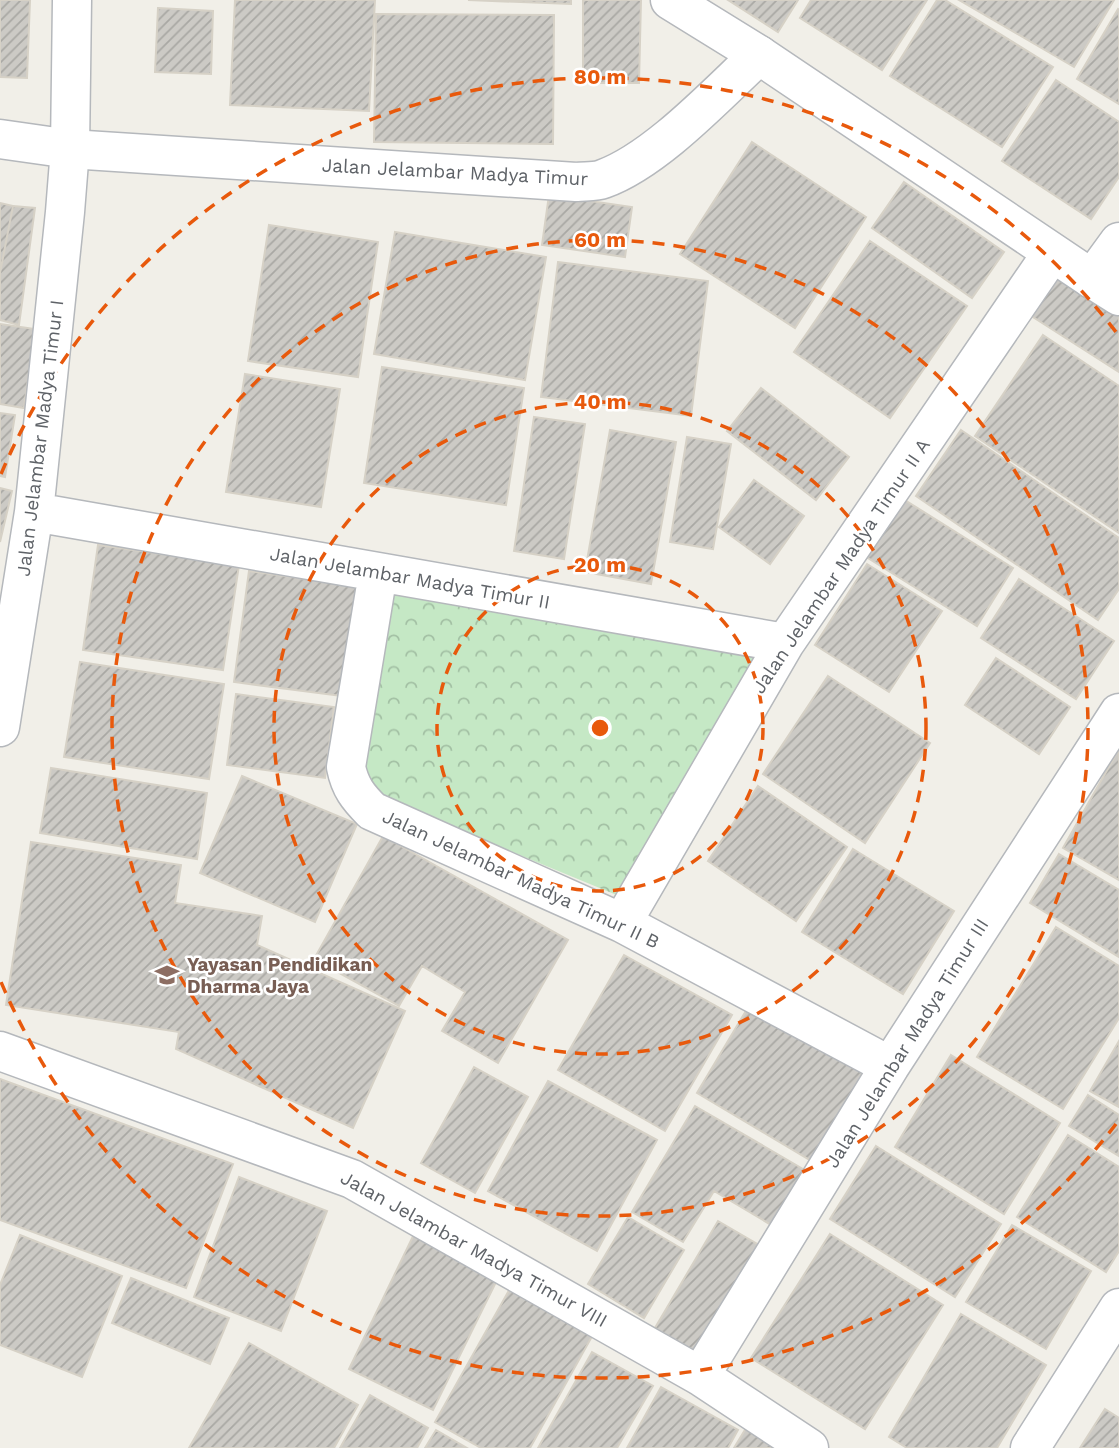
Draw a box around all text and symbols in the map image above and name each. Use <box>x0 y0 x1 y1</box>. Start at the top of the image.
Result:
text: 80 m <box>574 64 626 89</box>
street label: Jalan Jelambar Madya Timur <box>321 154 589 190</box>
text: 60 m <box>574 227 626 252</box>
street label: Jalan Jelambar Madya Timur I <box>12 298 68 578</box>
text: 40 m <box>574 389 626 414</box>
street label: Jalan Jelambar Madya Timur II A <box>747 434 935 698</box>
street label: Jalan Jelambar Madya Timur II <box>268 542 552 614</box>
text: 20 m <box>574 552 626 577</box>
centre of rings <box>588 716 612 740</box>
street label: Jalan Jelambar Madya Timur II B <box>379 805 663 953</box>
street label: Jalan Jelambar Madya Timur III <box>821 914 993 1172</box>
place label: Yayasan Pendidikan Dharma Jaya <box>187 953 372 998</box>
school or university icon: Yayasan Pendidikan Dharma Jaya <box>153 961 181 989</box>
street label: Jalan Jelambar Madya Timur VIII <box>337 1166 611 1332</box>

